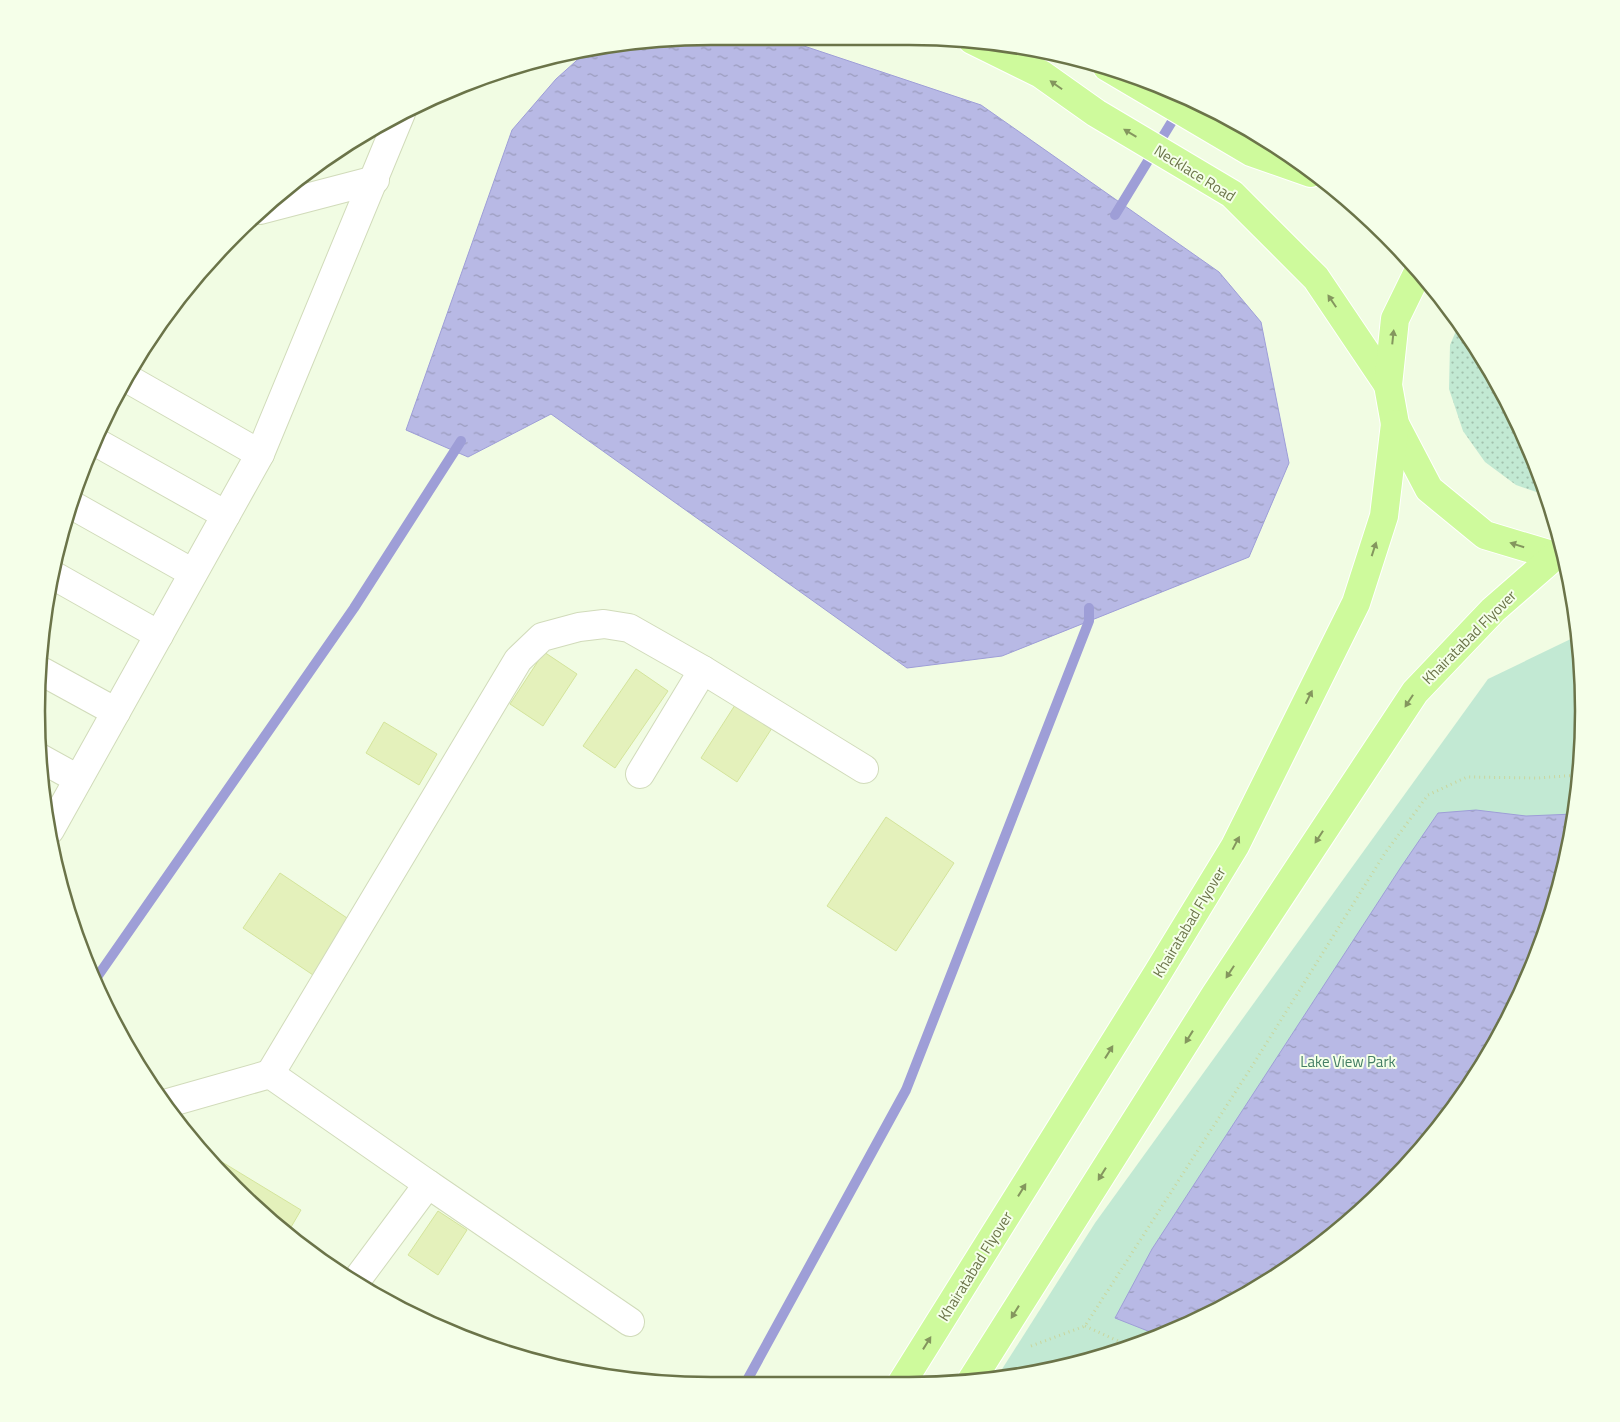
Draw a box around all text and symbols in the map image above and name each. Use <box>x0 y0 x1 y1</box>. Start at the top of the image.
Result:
one-way arrow <box>1049 80 1063 90</box>
one-way arrow <box>1123 129 1136 138</box>
street label: Necklace Road <box>1150 139 1240 207</box>
one-way arrow <box>1327 294 1336 308</box>
one-way arrow <box>1389 328 1397 344</box>
one-way arrow <box>1509 540 1524 548</box>
one-way arrow <box>1370 541 1378 556</box>
street label: Khairatabad Flyover <box>1416 584 1522 690</box>
one-way arrow <box>1305 690 1313 704</box>
one-way arrow <box>1404 694 1413 708</box>
one-way arrow <box>1314 830 1324 844</box>
one-way arrow <box>1232 835 1240 850</box>
street label: Khairatabad Flyover <box>1147 862 1231 982</box>
one-way arrow <box>1225 966 1235 979</box>
one-way arrow <box>1184 1030 1193 1043</box>
one-way arrow <box>1104 1046 1113 1059</box>
park label: Lake View Park <box>1300 1050 1396 1073</box>
one-way arrow <box>1097 1167 1107 1181</box>
one-way arrow <box>1018 1184 1027 1197</box>
street label: Khairatabad Flyover <box>932 1207 1018 1325</box>
one-way arrow <box>1011 1305 1020 1318</box>
one-way arrow <box>923 1336 932 1350</box>

